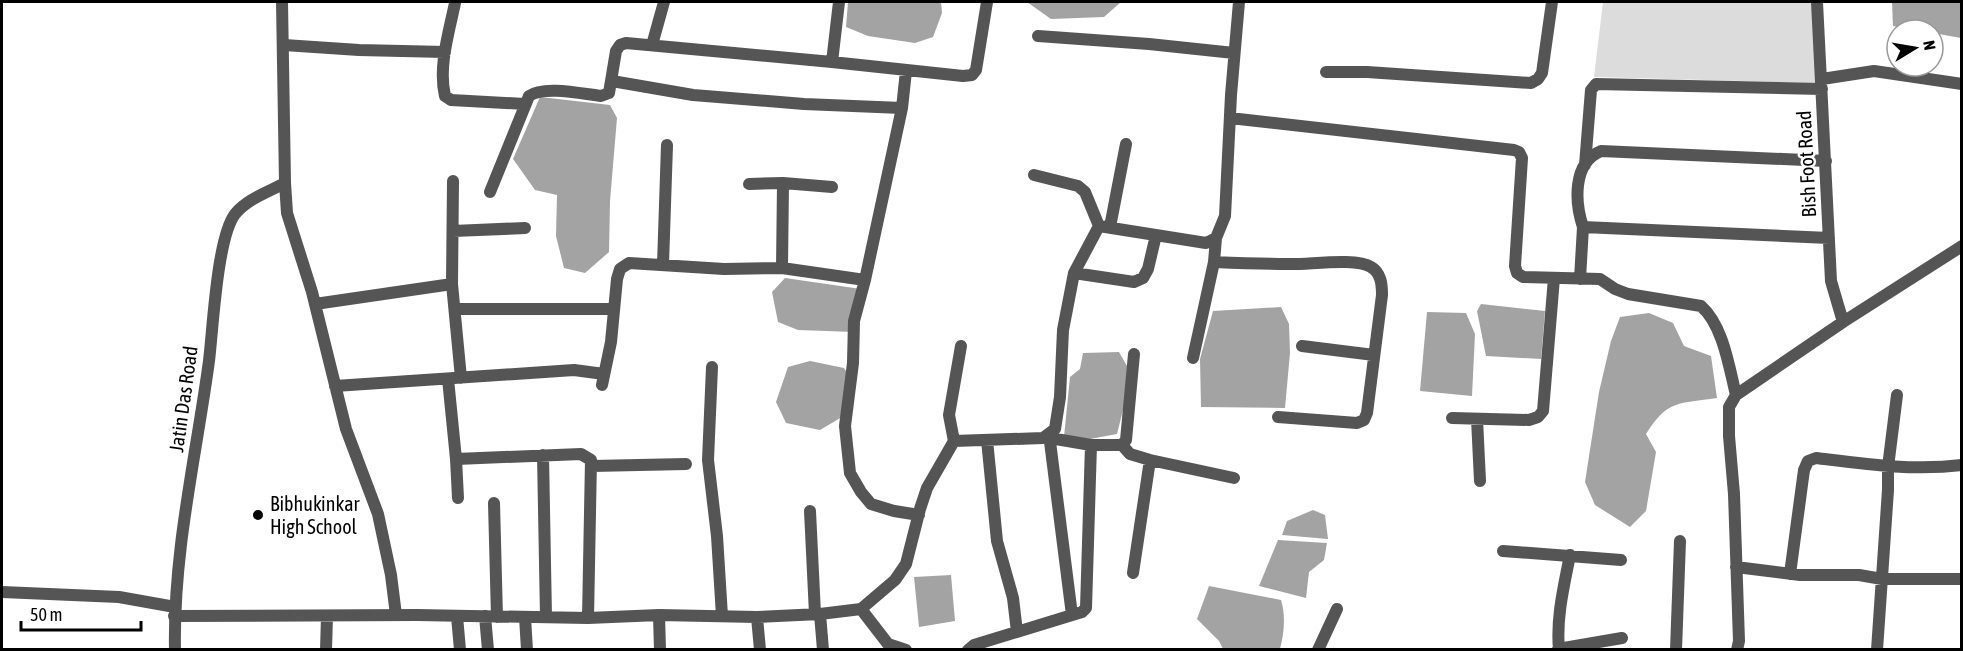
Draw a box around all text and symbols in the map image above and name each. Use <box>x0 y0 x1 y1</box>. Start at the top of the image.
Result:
north arrow <box>1885 18 1945 78</box>
text: N <box>1920 39 1939 51</box>
street label: Bish Foot Road <box>1792 110 1820 218</box>
street label: Jatin Das Road <box>164 344 202 454</box>
place label: Bibhukinkar High School <box>270 492 361 538</box>
marker: Bibhukinkar High School <box>251 508 265 522</box>
scale bar <box>21 594 141 632</box>
text: 50 m <box>30 604 62 625</box>

